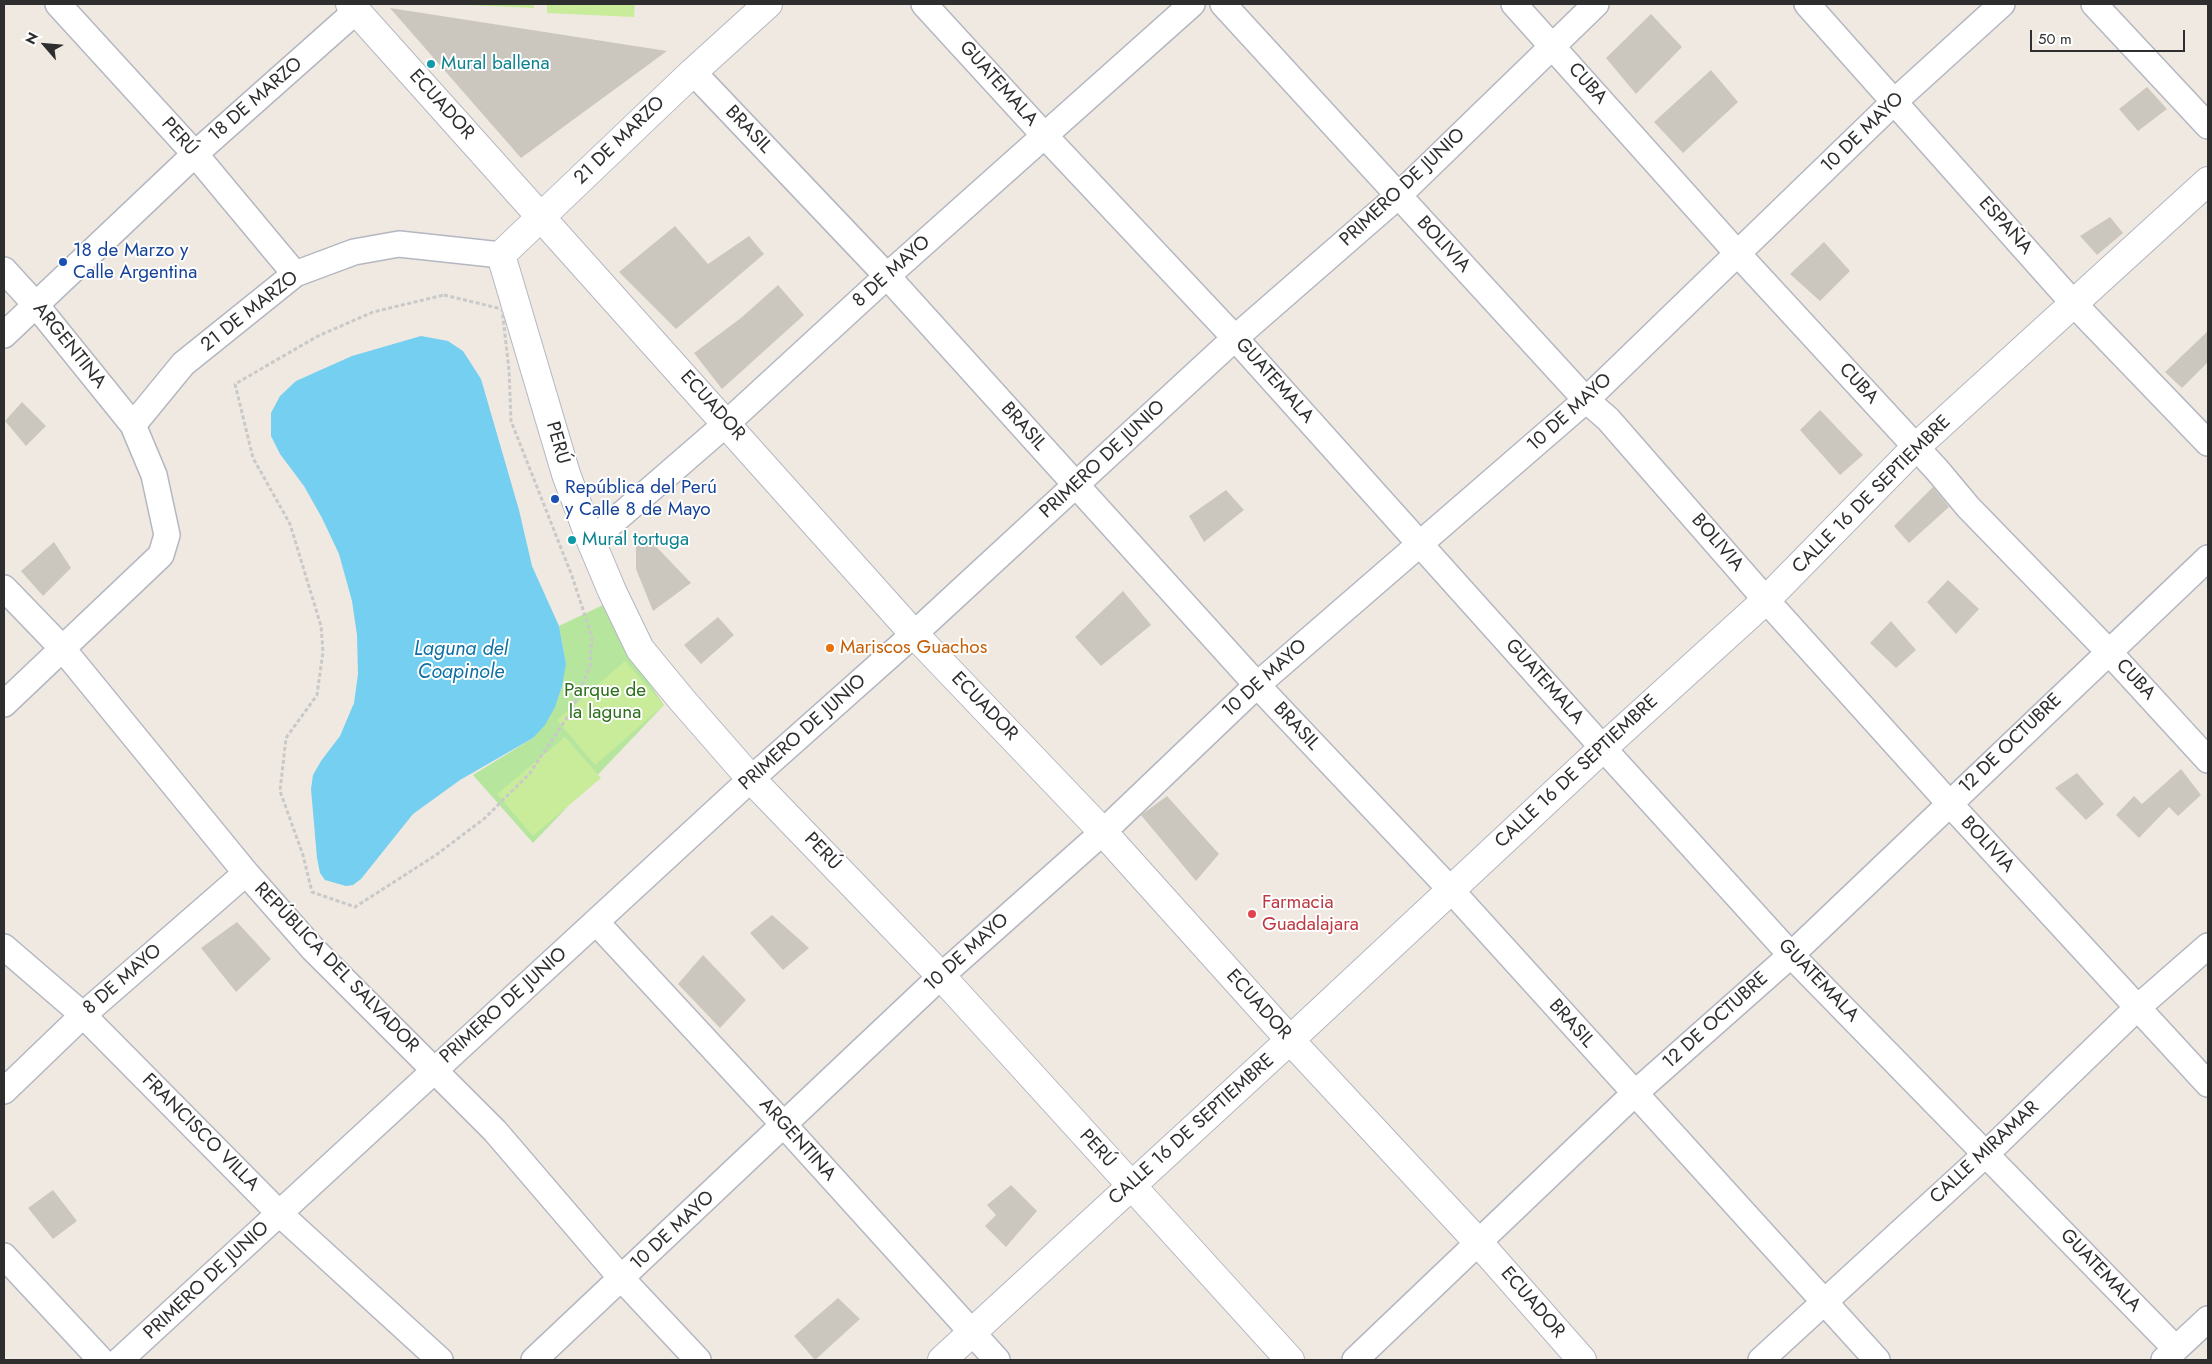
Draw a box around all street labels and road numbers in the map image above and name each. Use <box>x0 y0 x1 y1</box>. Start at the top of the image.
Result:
street label: GUATEMALA <box>954 37 1042 131</box>
street label: 18 DE MARZO <box>204 53 308 147</box>
street label: CUBA <box>1563 59 1611 109</box>
street label: ECUADOR <box>404 65 478 145</box>
street label: 10 DE MAYO <box>1817 88 1909 178</box>
street label: 21 DE MARZO <box>570 92 670 190</box>
street label: BRASIL <box>720 101 776 159</box>
street label: PERÚ <box>156 113 202 161</box>
street label: PRIMERO DE JUNIO <box>1336 124 1470 252</box>
street label: ESPAÑA <box>1973 192 2037 260</box>
street label: BOLIVIA <box>1411 212 1475 278</box>
street label: 8 DE MAYO <box>849 231 935 313</box>
street label: 21 DE MARZO <box>197 267 303 357</box>
street label: ARGENTINA <box>27 298 111 394</box>
street label: GUATEMALA <box>1230 334 1318 428</box>
street label: CUBA <box>1833 359 1883 409</box>
street label: ECUADOR <box>675 366 749 446</box>
street label: 10 DE MAYO <box>1523 369 1617 457</box>
street label: PRIMERO DE JUNIO <box>1036 396 1170 524</box>
street label: BRASIL <box>995 398 1051 456</box>
street label: CALLE 16 DE SEPTIEMBRE <box>1788 411 1956 579</box>
street label: PERÚ <box>540 419 574 467</box>
street label: BOLIVIA <box>1686 510 1748 576</box>
street label: 10 DE MAYO <box>1218 635 1312 723</box>
street label: GUATEMALA <box>1500 635 1588 729</box>
street label: CUBA <box>2110 655 2160 705</box>
street label: ECUADOR <box>946 668 1022 746</box>
street label: PRIMERO DE JUNIO <box>735 670 871 796</box>
street label: 12 DE OCTUBRE <box>1955 689 2067 799</box>
street label: CALLE 16 DE SEPTIEMBRE <box>1491 691 1663 853</box>
street label: BRASIL <box>1268 698 1324 756</box>
street label: BOLIVIA <box>1955 812 2019 878</box>
street label: PERÚ <box>799 828 845 876</box>
street label: REPÚBLICA DEL SALVADOR <box>249 878 423 1058</box>
street label: 10 DE MAYO <box>920 909 1014 997</box>
street label: GUATEMALA <box>1773 935 1863 1027</box>
street label: 8 DE MAYO <box>79 940 167 1020</box>
street label: PRIMERO DE JUNIO <box>436 943 572 1069</box>
street label: ECUADOR <box>1221 965 1295 1045</box>
street label: 12 DE OCTUBRE <box>1659 968 1773 1074</box>
street label: BRASIL <box>1543 995 1599 1053</box>
street label: CALLE 16 DE SEPTIEMBRE <box>1105 1050 1279 1210</box>
street label: FRANCISCO VILLA <box>137 1070 263 1196</box>
street label: ARGENTINA <box>754 1094 840 1186</box>
street label: CALLE MIRAMAR <box>1926 1097 2044 1209</box>
street label: PERÚ <box>1074 1125 1120 1173</box>
street label: 10 DE MAYO <box>626 1187 720 1275</box>
street label: PRIMERO DE JUNIO <box>140 1217 274 1345</box>
street label: GUATEMALA <box>2055 1225 2145 1317</box>
street label: ECUADOR <box>1495 1263 1569 1343</box>

